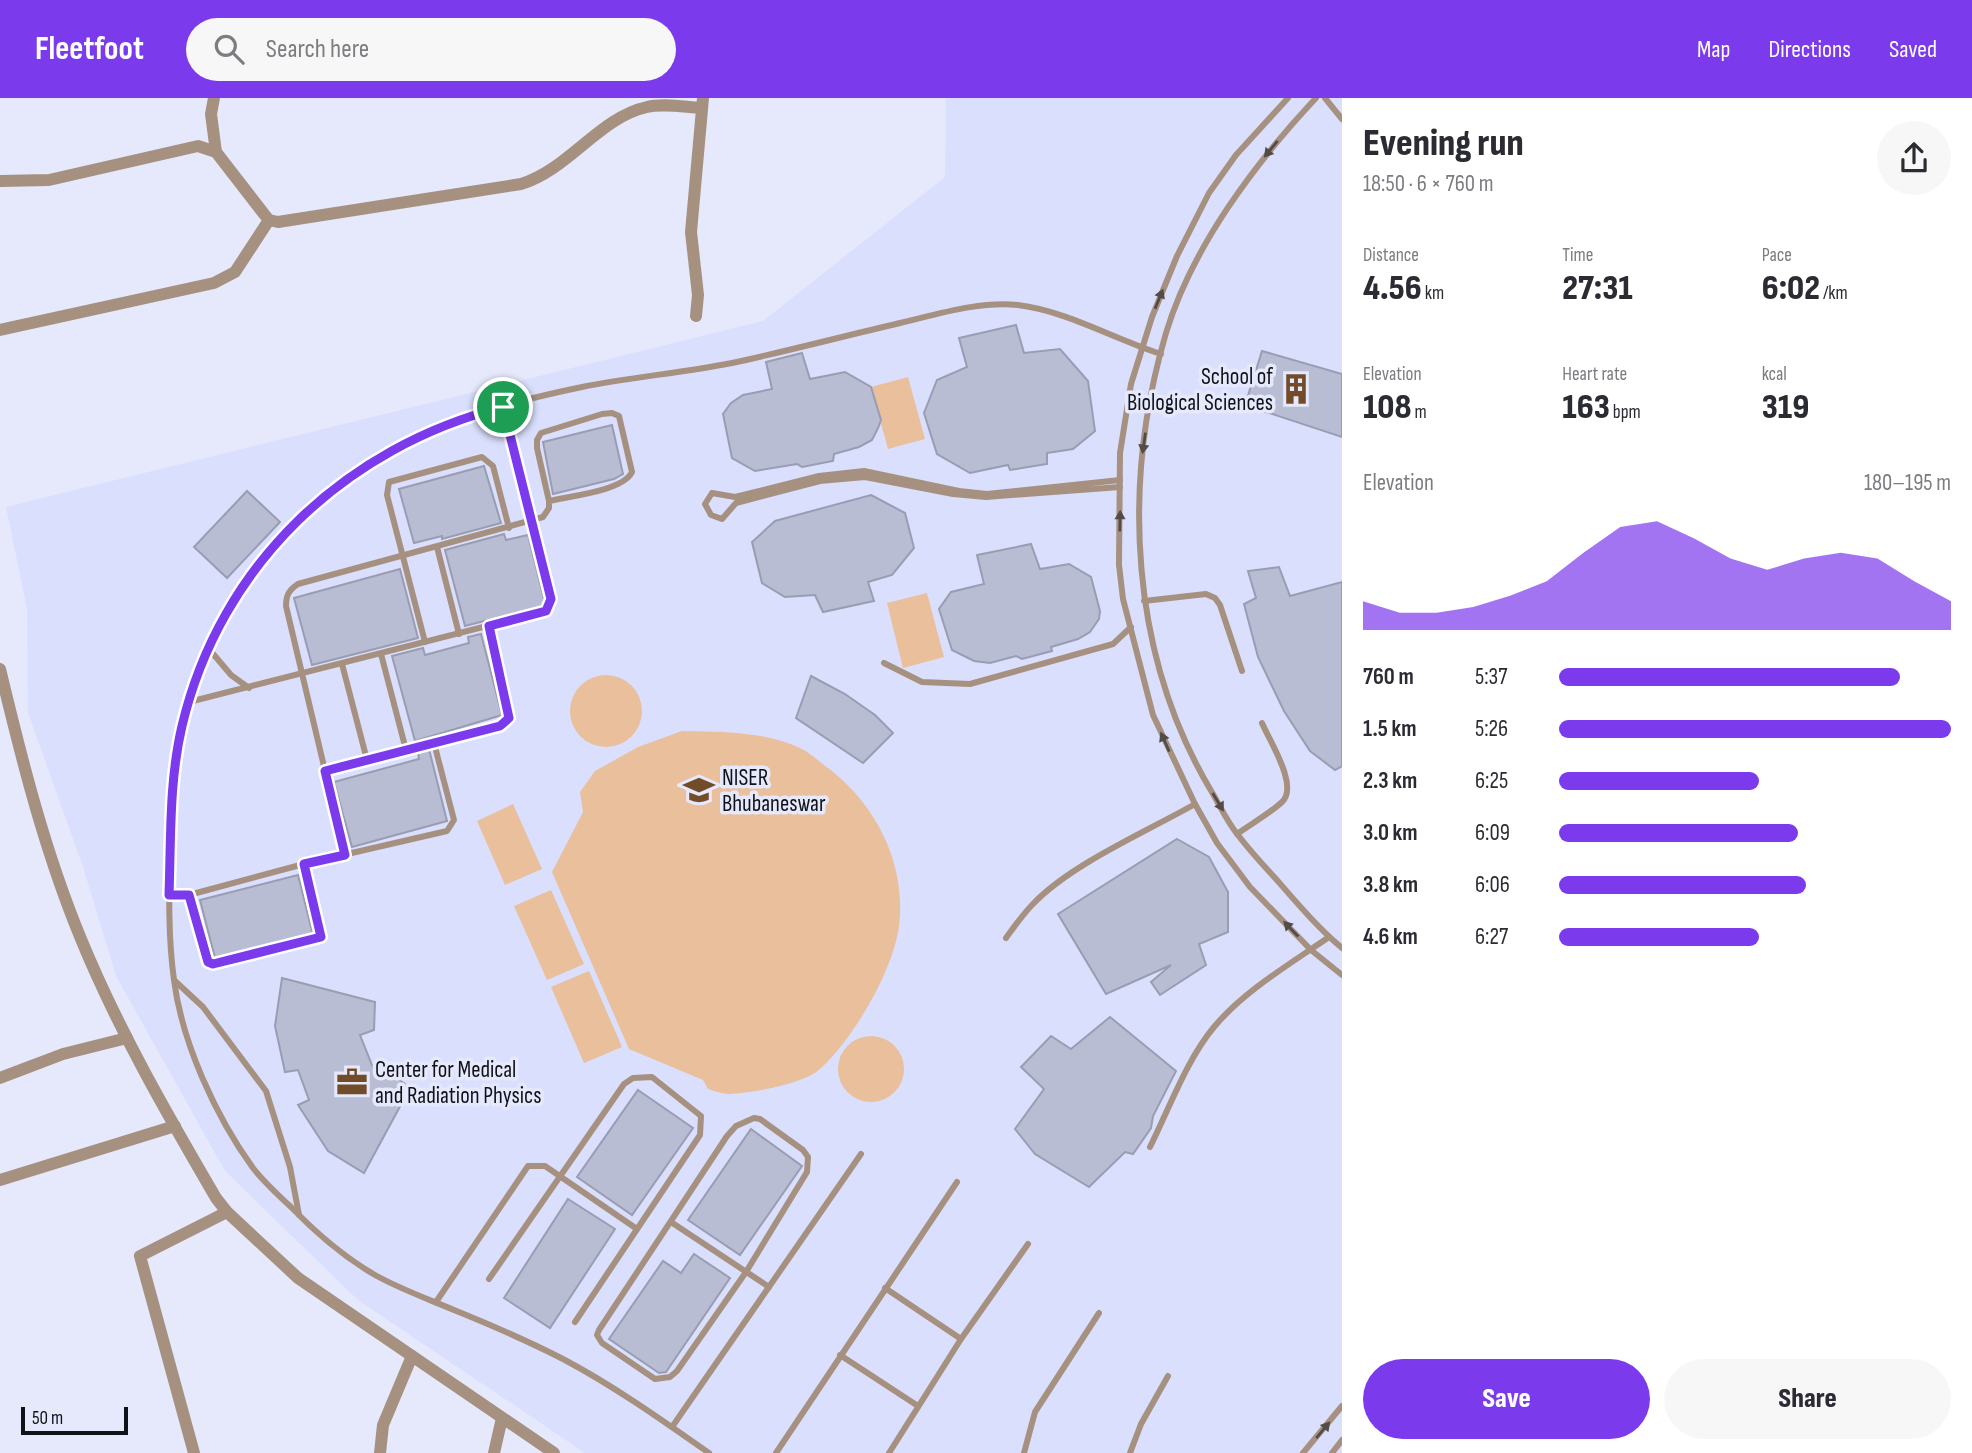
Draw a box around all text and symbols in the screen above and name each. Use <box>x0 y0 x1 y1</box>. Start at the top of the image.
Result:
search box <box>186 18 676 81</box>
text: Fleetfoot <box>35 29 144 69</box>
icon: search <box>210 30 248 68</box>
text: Search here <box>266 34 369 65</box>
text: Map <box>1697 35 1730 64</box>
text: Directions <box>1768 35 1851 64</box>
text: Saved <box>1889 35 1937 64</box>
text: Evening run <box>1363 121 1524 166</box>
button: share <box>1877 121 1951 195</box>
one-way arrow <box>1264 140 1279 157</box>
text: 18:50 · 6 × 760 m <box>1363 170 1493 198</box>
text: Distance <box>1363 244 1419 267</box>
text: Time <box>1562 244 1593 267</box>
text: Pace <box>1762 244 1792 267</box>
text: 4.56 <box>1363 267 1422 310</box>
text: 27:31 <box>1562 267 1633 310</box>
text: 6:02 <box>1762 267 1820 310</box>
text: km <box>1422 282 1444 305</box>
text: /km <box>1820 282 1848 305</box>
one-way arrow <box>1154 289 1165 310</box>
place label: School of Biological Sciences <box>1127 363 1273 417</box>
text: Elevation <box>1363 363 1422 386</box>
text: Heart rate <box>1562 363 1627 386</box>
text: kcal <box>1762 363 1787 386</box>
building icon: School of Biological Sciences <box>1279 372 1313 406</box>
pin <box>473 377 533 437</box>
text: 108 <box>1363 386 1412 429</box>
text: 163 <box>1562 386 1610 429</box>
text: 319 <box>1762 386 1809 429</box>
icon: arrive <box>484 388 522 426</box>
text: m <box>1412 401 1427 424</box>
text: bpm <box>1610 401 1641 424</box>
one-way arrow <box>1139 432 1150 454</box>
text: Elevation <box>1363 469 1434 497</box>
text: 180–195 m <box>1864 469 1951 497</box>
one-way arrow <box>1114 510 1126 532</box>
text: 760 m <box>1363 663 1414 691</box>
text: 5:37 <box>1475 663 1507 691</box>
text: 1.5 km <box>1363 715 1416 743</box>
text: 5:26 <box>1475 715 1508 743</box>
one-way arrow <box>1159 732 1171 752</box>
place label: NISER Bhubaneswar <box>722 764 826 818</box>
text: 2.3 km <box>1363 767 1417 795</box>
text: 6:25 <box>1475 767 1508 795</box>
school or university icon: NISER Bhubaneswar <box>682 773 716 807</box>
one-way arrow <box>1212 793 1224 812</box>
text: 3.0 km <box>1363 819 1418 847</box>
text: 6:09 <box>1475 819 1510 847</box>
text: 3.8 km <box>1363 871 1418 899</box>
text: 6:06 <box>1475 871 1510 899</box>
one-way arrow <box>1284 921 1300 938</box>
text: 4.6 km <box>1363 923 1418 951</box>
text: 6:27 <box>1475 923 1508 951</box>
place label: Center for Medical and Radiation Physics <box>375 1056 542 1110</box>
office icon: Center for Medical and Radiation Physics <box>335 1065 369 1099</box>
button: Save <box>1363 1359 1650 1439</box>
button: Share <box>1664 1359 1951 1439</box>
scale bar <box>21 1404 128 1436</box>
text: 50 m <box>32 1407 63 1430</box>
one-way arrow <box>1315 1421 1330 1439</box>

